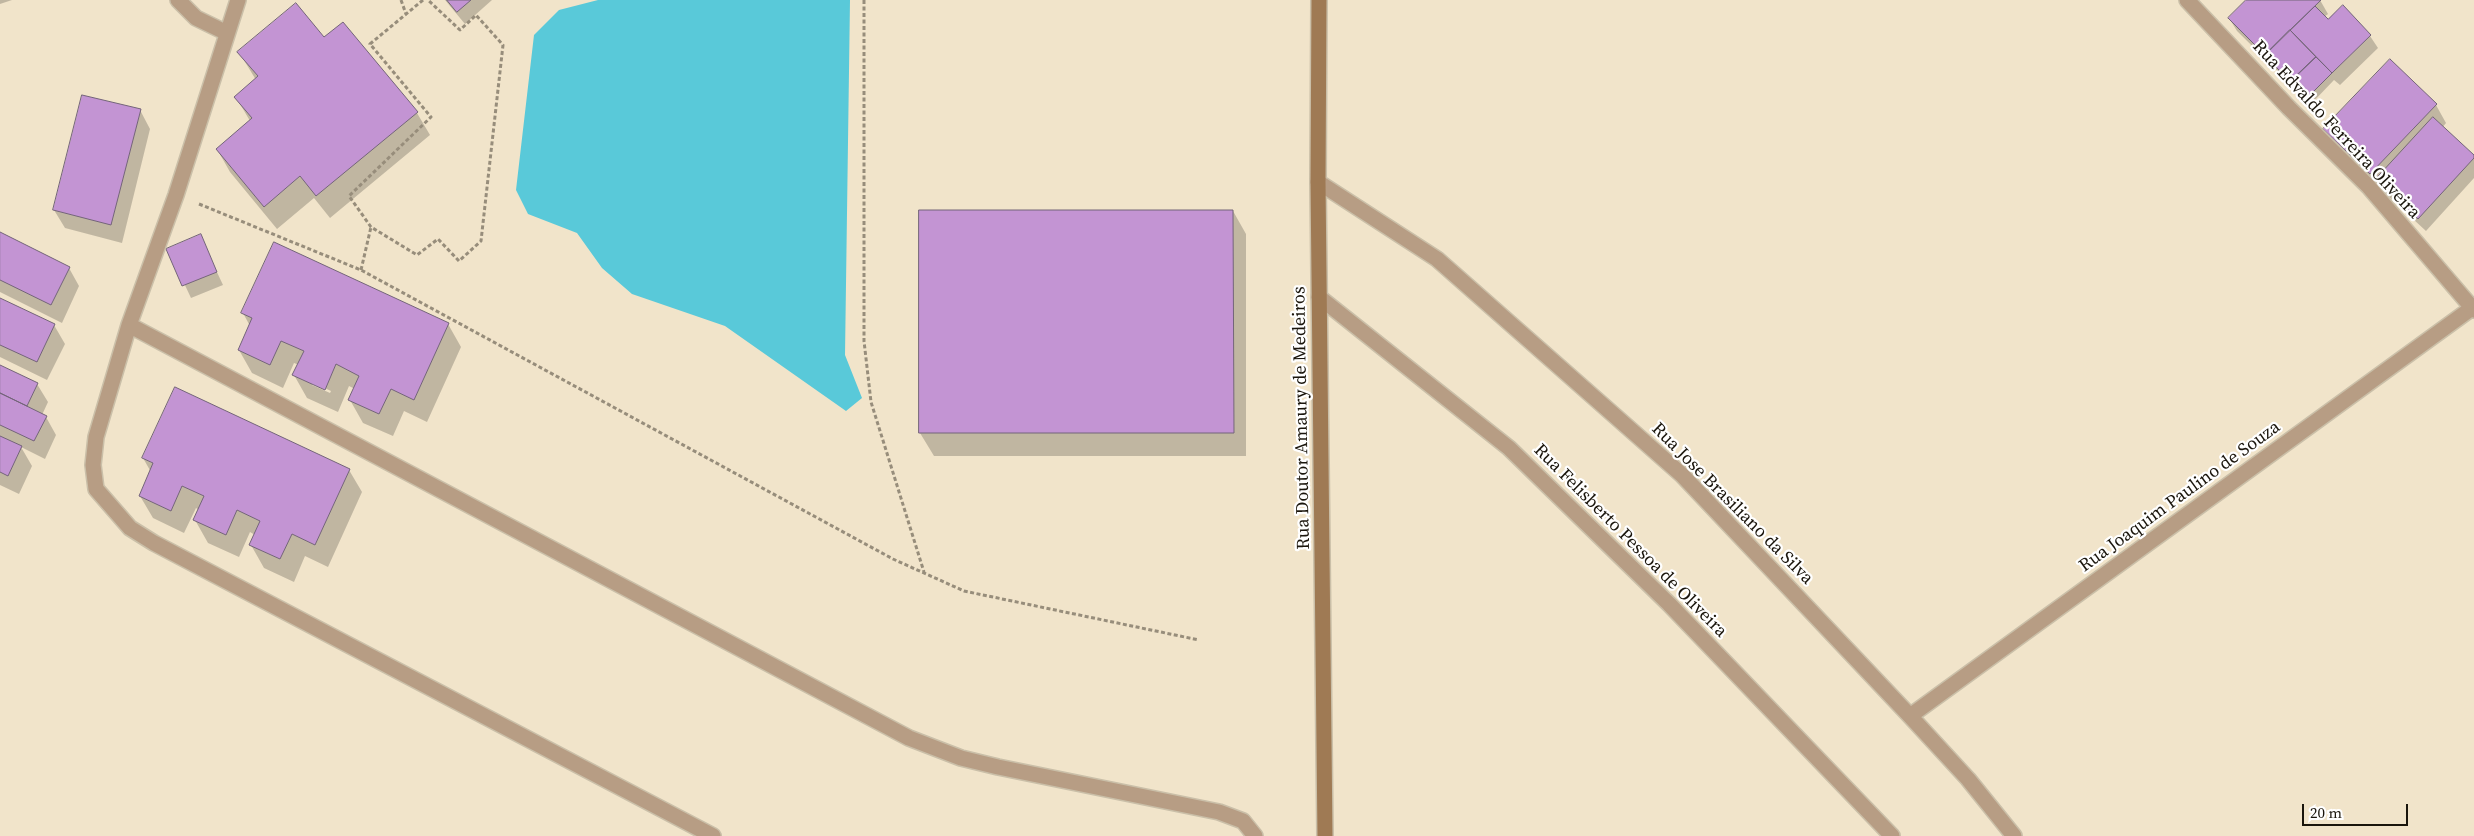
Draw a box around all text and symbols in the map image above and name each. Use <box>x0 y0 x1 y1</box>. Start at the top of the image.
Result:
street label: Rua Edvaldo Ferreira Oliveira <box>2248 36 2424 224</box>
street label: Rua Doutor Amaury de Medeiros <box>1289 286 1315 550</box>
street label: Rua Joaquim Paulino de Souza <box>2075 417 2285 577</box>
street label: Rua Jose Brasiliano da Silva <box>1647 419 1817 589</box>
street label: Rua Felisberto Pessoa de Oliveira <box>1529 440 1731 642</box>
scale bar <box>2304 794 2410 826</box>
text: 20 m <box>2310 802 2342 823</box>

